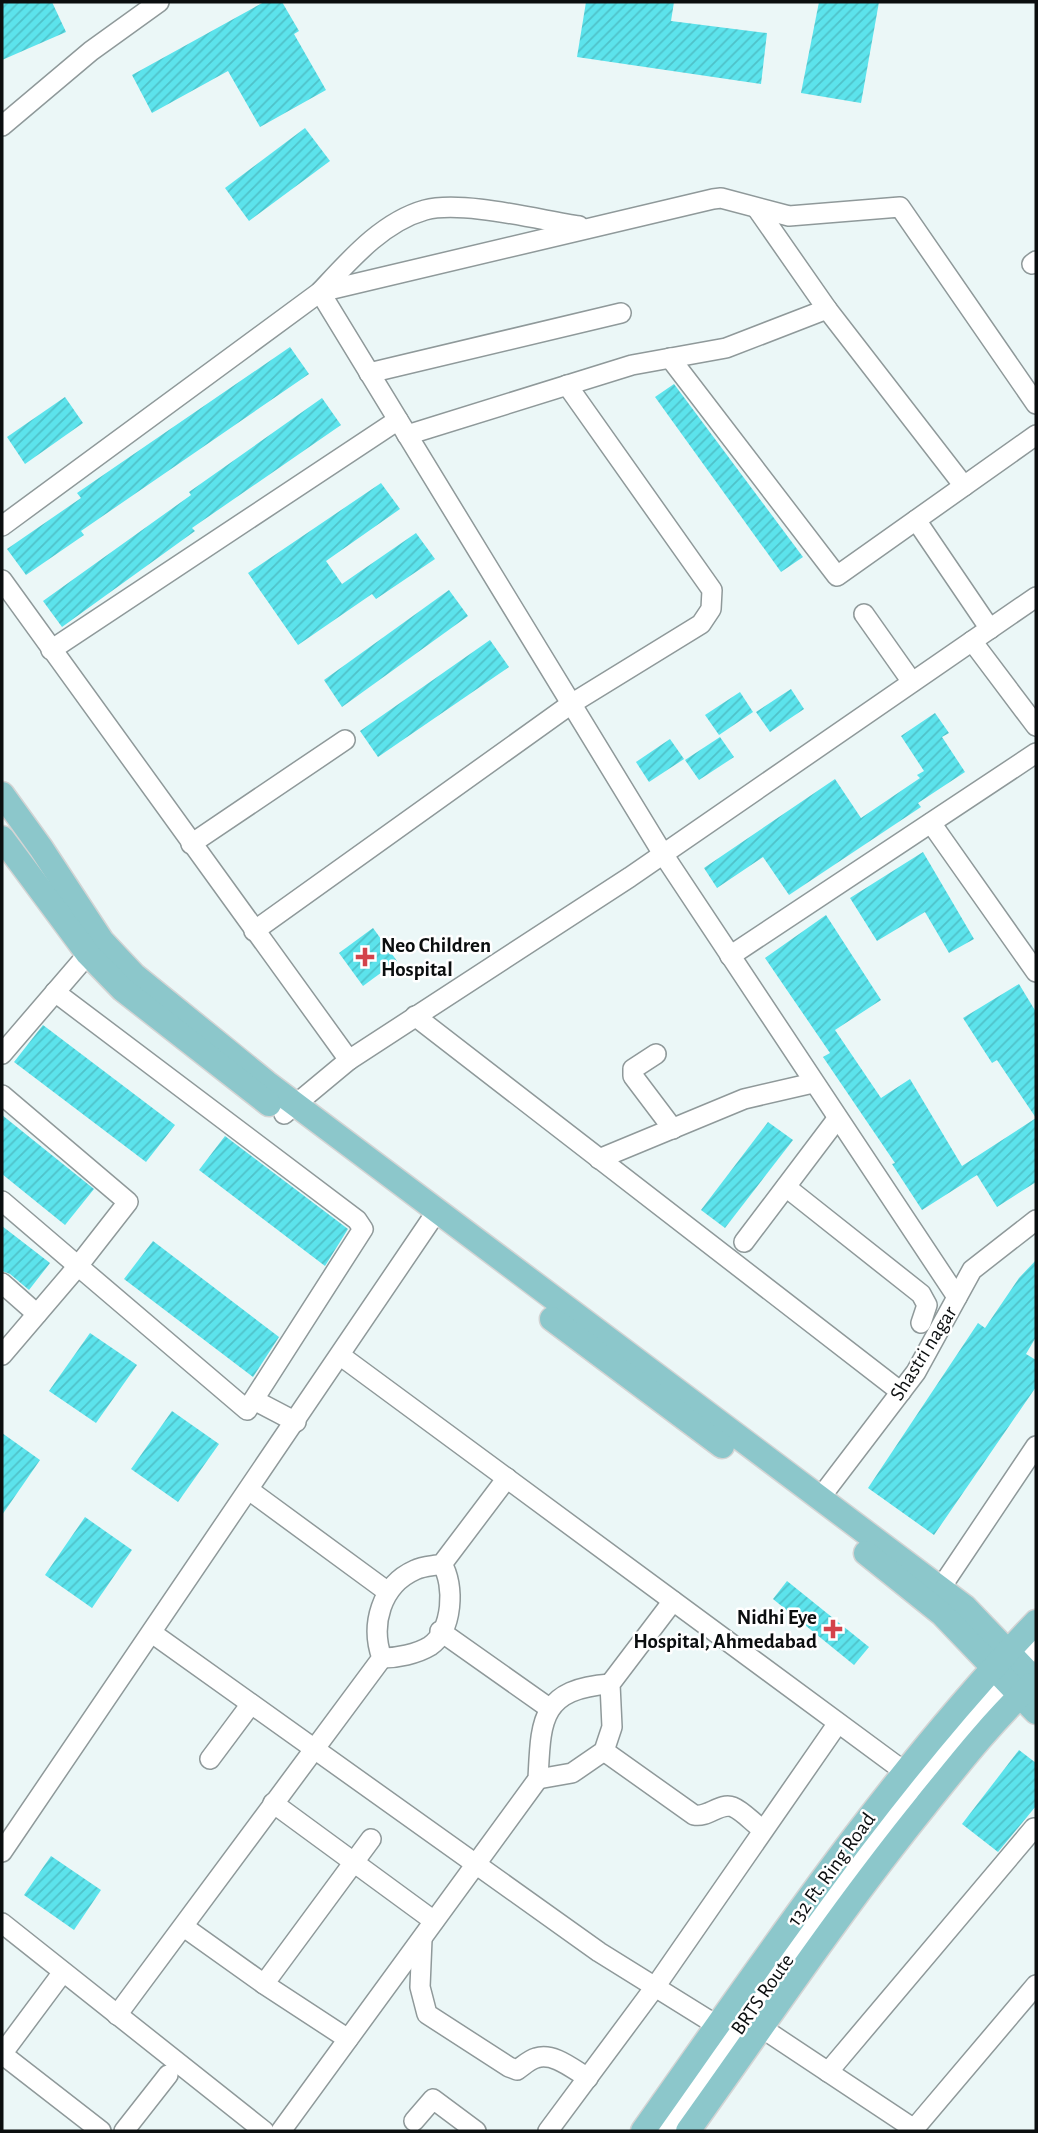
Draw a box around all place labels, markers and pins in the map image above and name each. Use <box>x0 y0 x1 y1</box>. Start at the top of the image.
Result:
place label: Neo Children Hospital <box>381 935 491 980</box>
marker: Neo Children Hospital <box>355 947 375 967</box>
place label: Nidhi Eye Hospital, Ahmedabad <box>633 1607 817 1652</box>
marker: Nidhi Eye Hospital, Ahmedabad <box>823 1619 843 1639</box>

